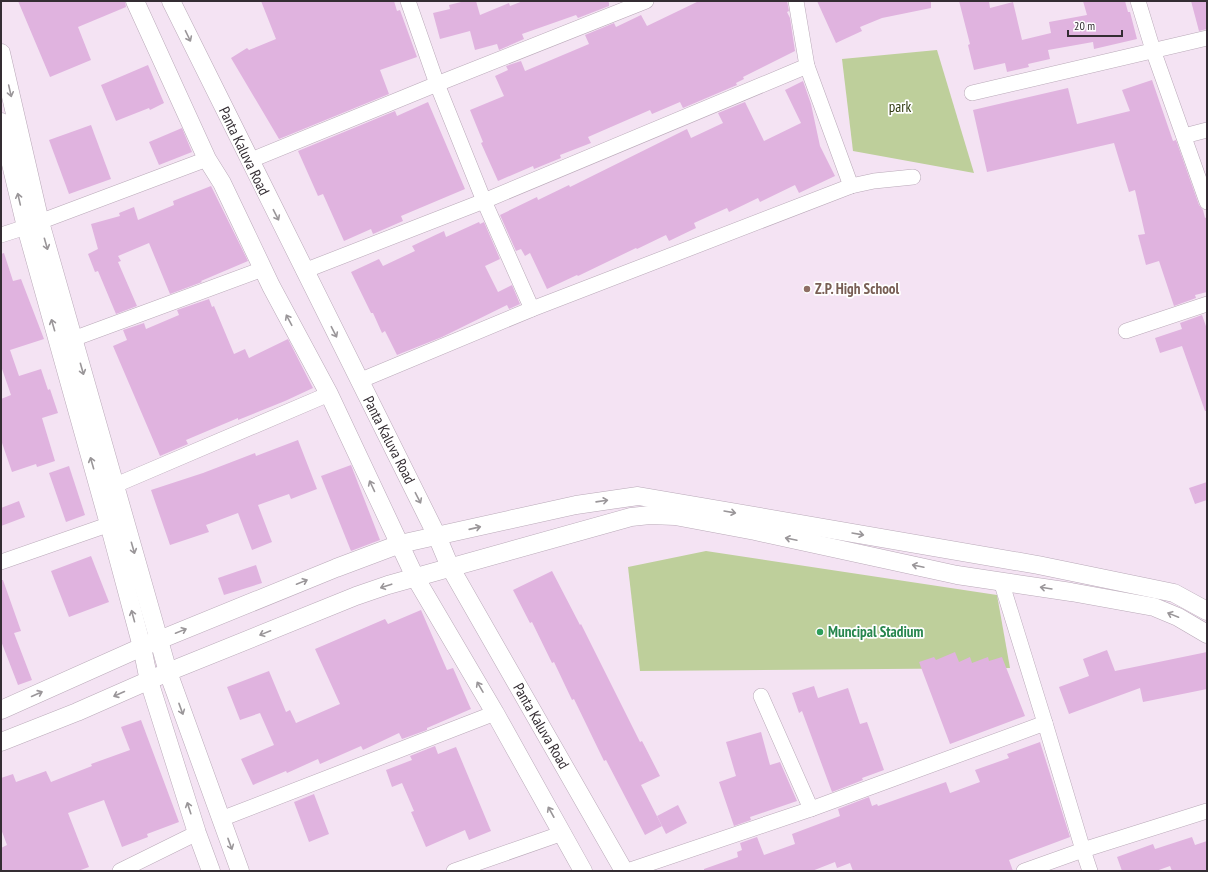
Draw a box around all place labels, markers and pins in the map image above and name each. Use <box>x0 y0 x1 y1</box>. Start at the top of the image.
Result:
place label: Z.P. High School <box>815 279 899 298</box>
marker: Z.P. High School <box>802 284 812 294</box>
place label: Muncipal Stadium <box>828 622 924 641</box>
marker: Muncipal Stadium <box>815 627 825 637</box>

